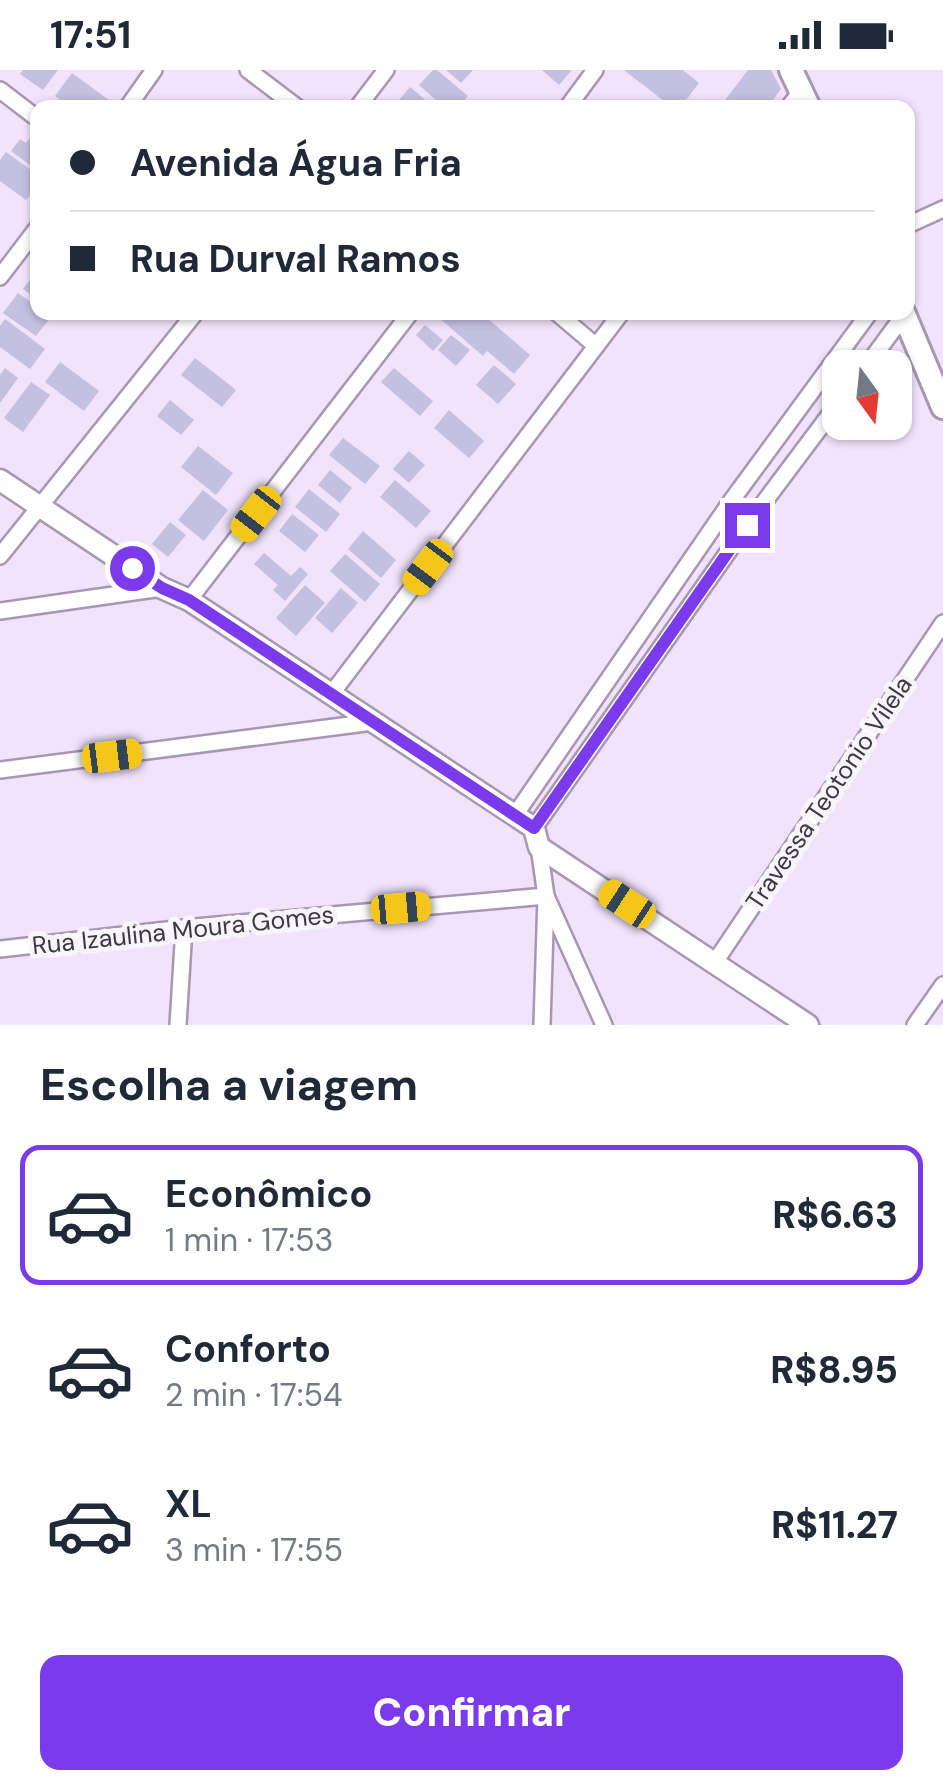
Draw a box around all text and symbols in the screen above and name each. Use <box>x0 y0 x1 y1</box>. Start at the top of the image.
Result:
text: 17:51 <box>50 10 131 60</box>
text: Avenida Água Fria <box>130 138 462 188</box>
text: Rua Durval Ramos <box>130 234 461 284</box>
north arrow <box>822 350 912 440</box>
map controls <box>822 350 912 440</box>
car <box>226 481 286 547</box>
route end <box>725 503 770 548</box>
car <box>398 534 458 600</box>
route start <box>110 546 155 591</box>
street label: Travessa Teotonio Vilela <box>738 670 920 916</box>
car <box>80 737 144 775</box>
car <box>594 875 660 933</box>
car <box>370 890 432 926</box>
street label: Rua Izaulina Moura Gomes <box>30 898 336 962</box>
text: Escolha a viagem <box>40 1055 418 1114</box>
text: Econômico <box>165 1169 372 1219</box>
icon: car <box>45 1170 135 1260</box>
text: R$6.63 <box>772 1190 898 1240</box>
text: 1 min · 17:53 <box>165 1219 333 1261</box>
text: Conforto <box>165 1324 331 1374</box>
icon: car <box>45 1325 135 1415</box>
text: R$8.95 <box>770 1345 898 1395</box>
text: 2 min · 17:54 <box>165 1374 342 1416</box>
text: XL <box>165 1479 212 1529</box>
icon: car <box>45 1480 135 1570</box>
text: R$11.27 <box>771 1500 898 1550</box>
text: 3 min · 17:55 <box>165 1529 343 1571</box>
button: Confirmar <box>40 1655 903 1770</box>

